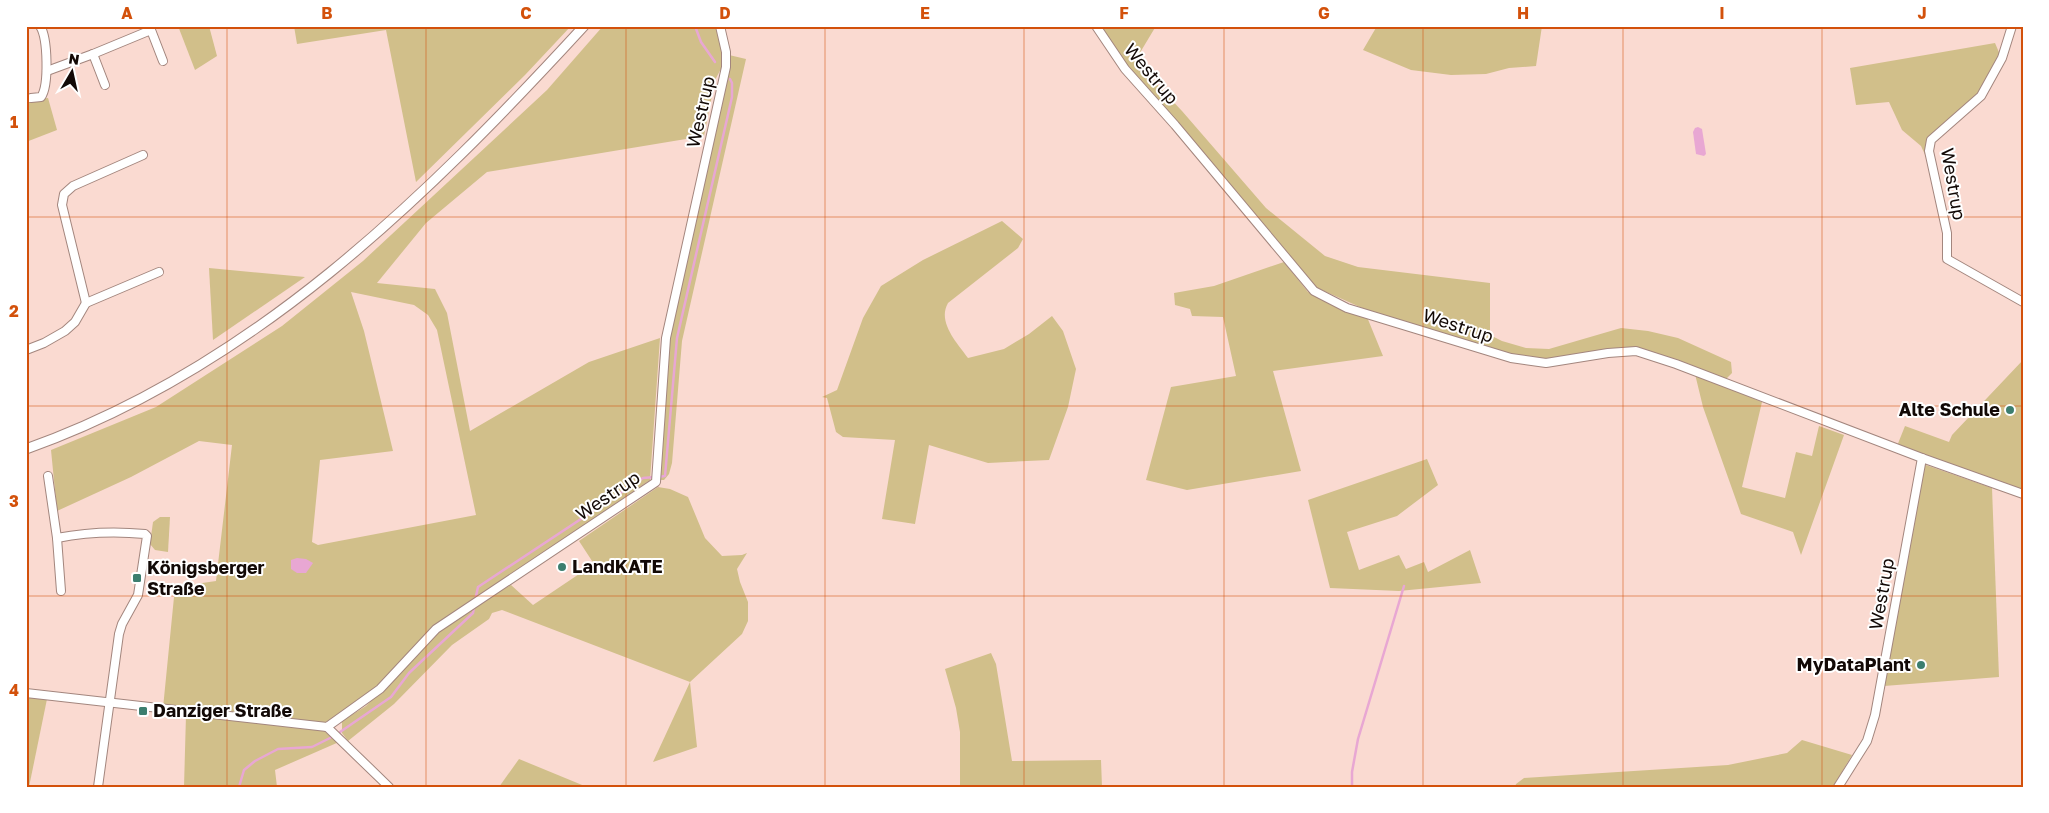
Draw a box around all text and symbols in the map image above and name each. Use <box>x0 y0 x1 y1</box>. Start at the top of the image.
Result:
text: A <box>121 3 133 23</box>
text: B <box>321 3 333 23</box>
text: C <box>520 3 532 23</box>
text: D <box>719 3 731 23</box>
text: E <box>920 3 930 23</box>
text: F <box>1119 3 1129 23</box>
text: G <box>1318 3 1330 23</box>
text: H <box>1517 3 1529 23</box>
text: I <box>1719 3 1725 23</box>
text: J <box>1917 3 1927 23</box>
street label: Westrup <box>1120 38 1184 108</box>
north arrow <box>48 48 98 98</box>
text: N <box>68 49 81 68</box>
street label: Westrup <box>681 74 719 150</box>
text: 1 <box>10 112 18 132</box>
street label: Westrup <box>1937 146 1971 222</box>
text: 2 <box>9 301 19 321</box>
street label: Westrup <box>1420 303 1496 347</box>
place label: Alte Schule <box>1899 398 2000 420</box>
marker: Alte Schule <box>2004 404 2016 416</box>
street label: Westrup <box>571 466 644 525</box>
text: 3 <box>9 491 19 511</box>
place label: LandKATE <box>572 555 663 577</box>
place label: Königsberger Straße <box>147 556 265 599</box>
street label: Westrup <box>1864 556 1898 632</box>
marker: LandKATE <box>556 561 568 573</box>
marker: Königsberger Straße <box>131 572 143 584</box>
place label: MyDataPlant <box>1797 653 1911 675</box>
marker: MyDataPlant <box>1915 659 1927 671</box>
text: 4 <box>9 680 19 700</box>
place label: Danziger Straße <box>153 699 293 721</box>
marker: Danziger Straße <box>137 705 149 717</box>

